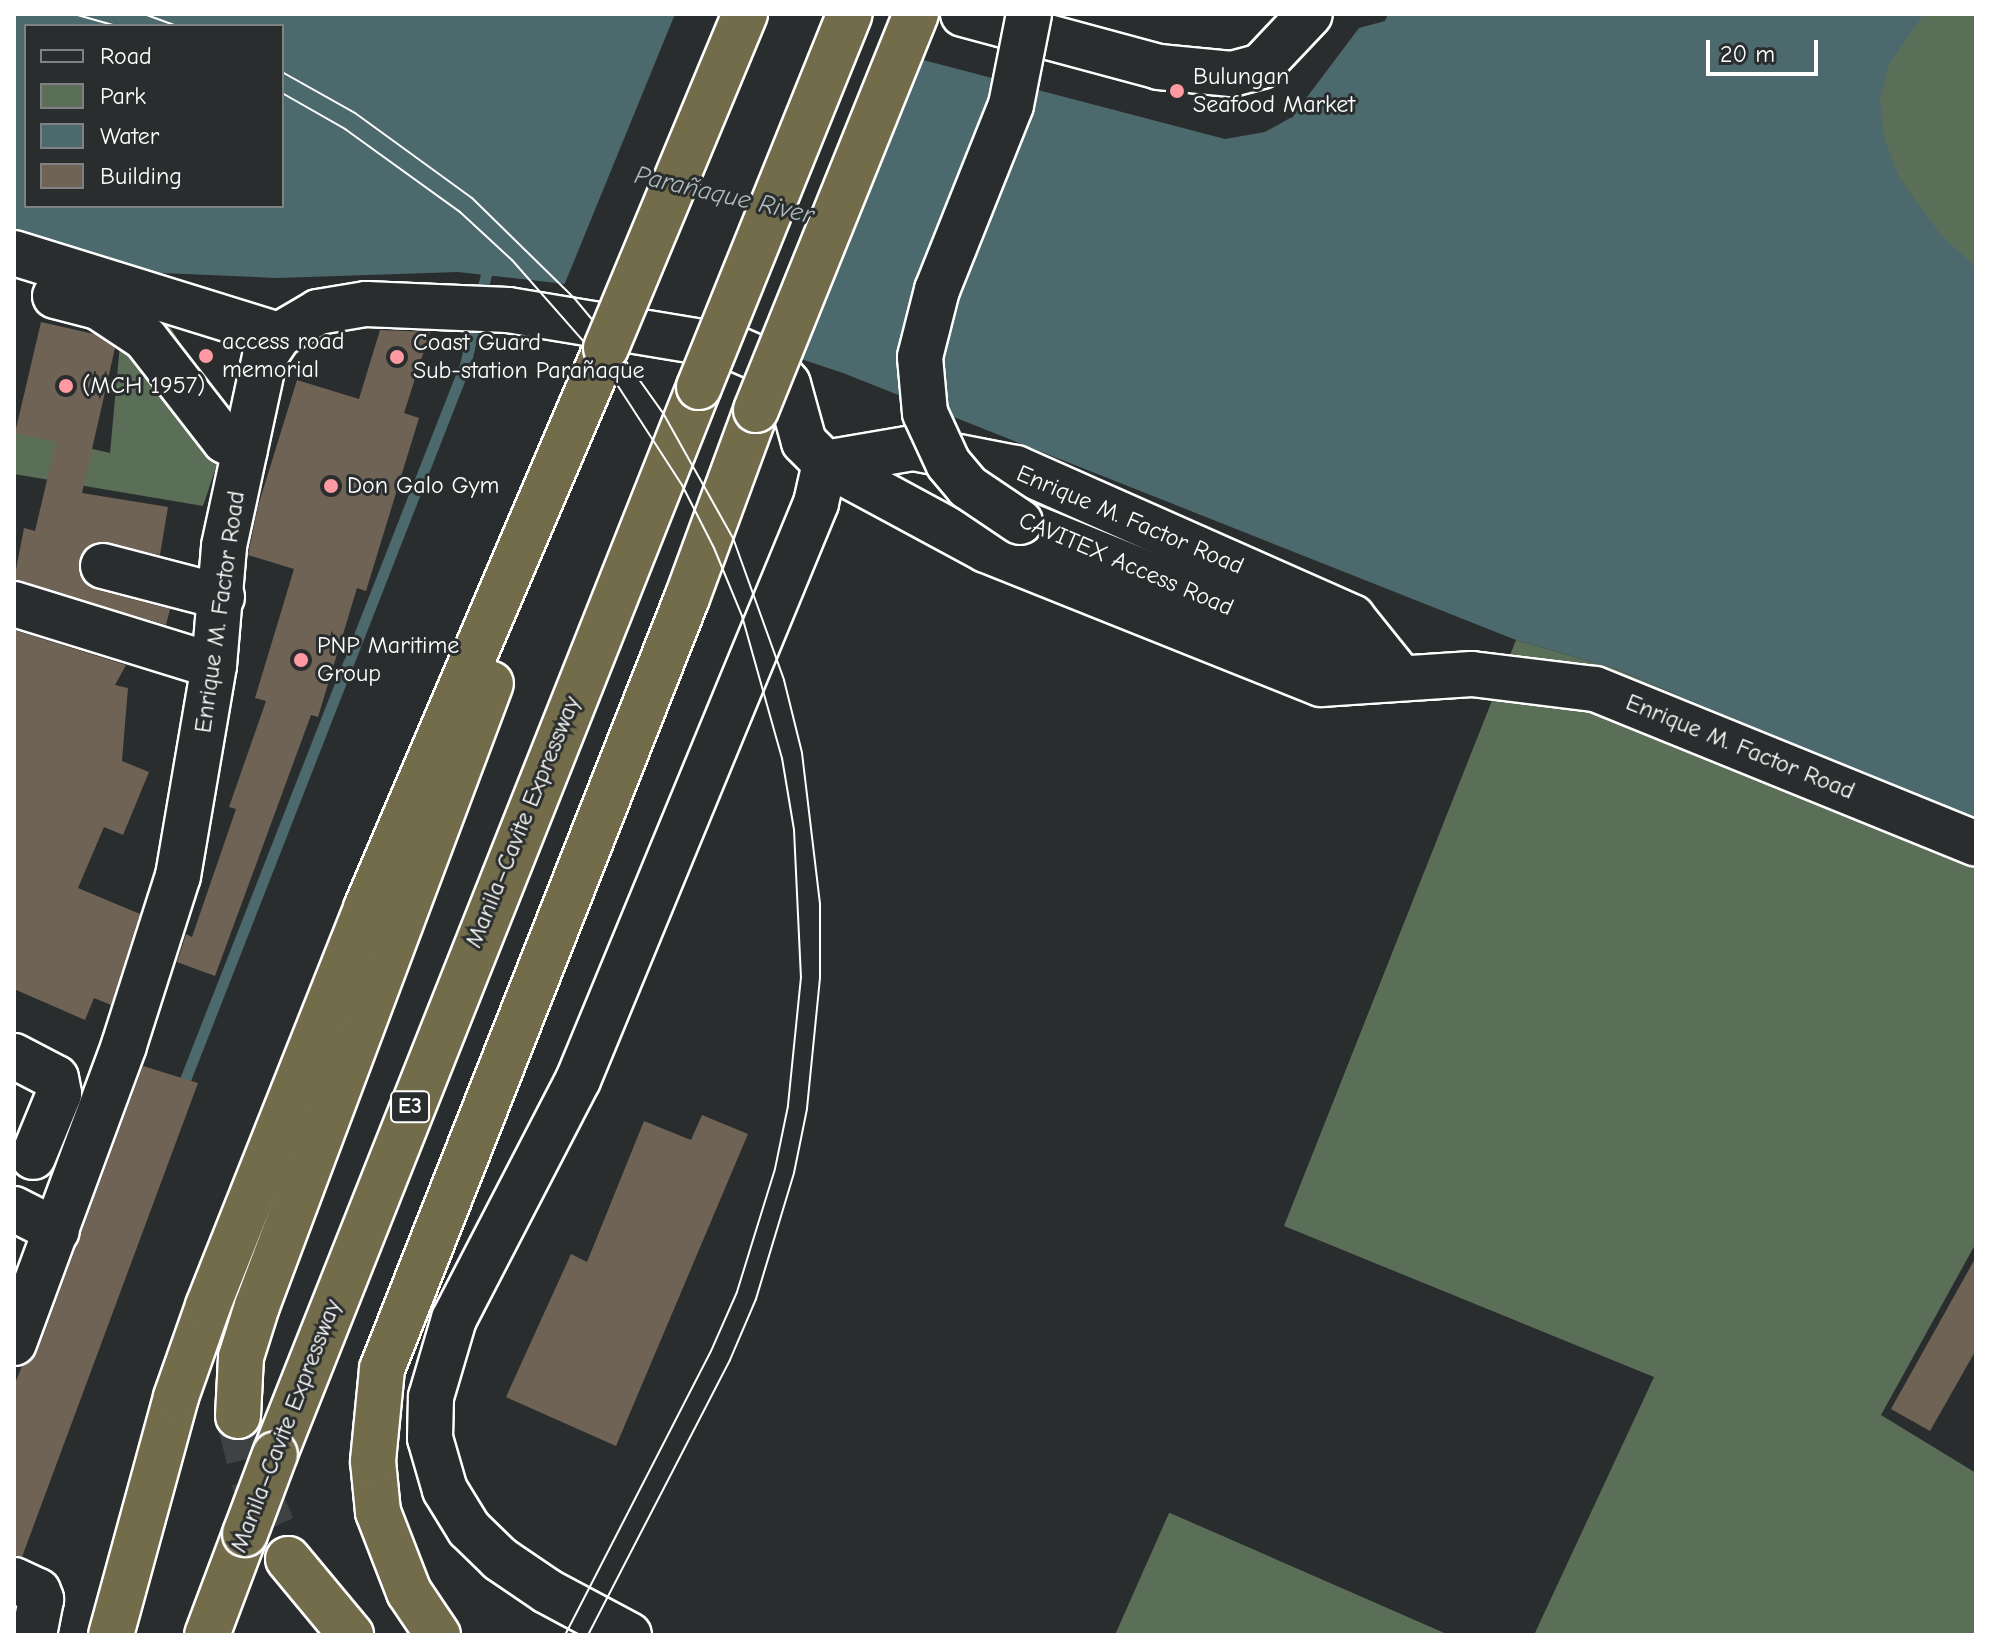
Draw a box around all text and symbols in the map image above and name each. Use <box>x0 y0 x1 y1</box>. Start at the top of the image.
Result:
legend <box>24 24 284 208</box>
scale bar <box>1710 24 1822 74</box>
text: 20 m <box>1720 40 1775 68</box>
text: Road <box>100 42 152 70</box>
place label: Bulungan Seafood Market <box>1193 63 1355 119</box>
text: Park <box>100 82 146 110</box>
marker: Bulungan Seafood Market <box>1168 82 1186 100</box>
text: Water <box>100 122 159 150</box>
water label: Parañaque River <box>631 160 817 232</box>
text: Building <box>100 162 182 190</box>
place label: access road memorial <box>222 328 344 384</box>
place label: Coast Guard Sub-station Parañaque <box>413 329 644 385</box>
marker: access road memorial <box>197 347 215 365</box>
marker: Coast Guard Sub-station Parañaque <box>388 348 406 366</box>
place label: (MCH 1957) <box>82 372 205 400</box>
marker: (MCH 1957) <box>57 377 75 395</box>
street label: Enrique M. Factor Road <box>1012 459 1248 581</box>
place label: Don Galo Gym <box>347 472 499 500</box>
marker: Don Galo Gym <box>322 477 340 495</box>
street label: Enrique M. Factor Road <box>189 489 251 735</box>
street label: CAVITEX Access Road <box>1014 506 1238 622</box>
place label: PNP Maritime Group <box>317 632 459 688</box>
marker: PNP Maritime Group <box>292 651 310 669</box>
street label: Enrique M. Factor Road <box>1622 688 1858 806</box>
street label: Manila–Cavite Expressway <box>459 692 587 952</box>
road number: E3 <box>390 1089 430 1125</box>
street label: Manila–Cavite Expressway <box>224 1295 348 1557</box>

